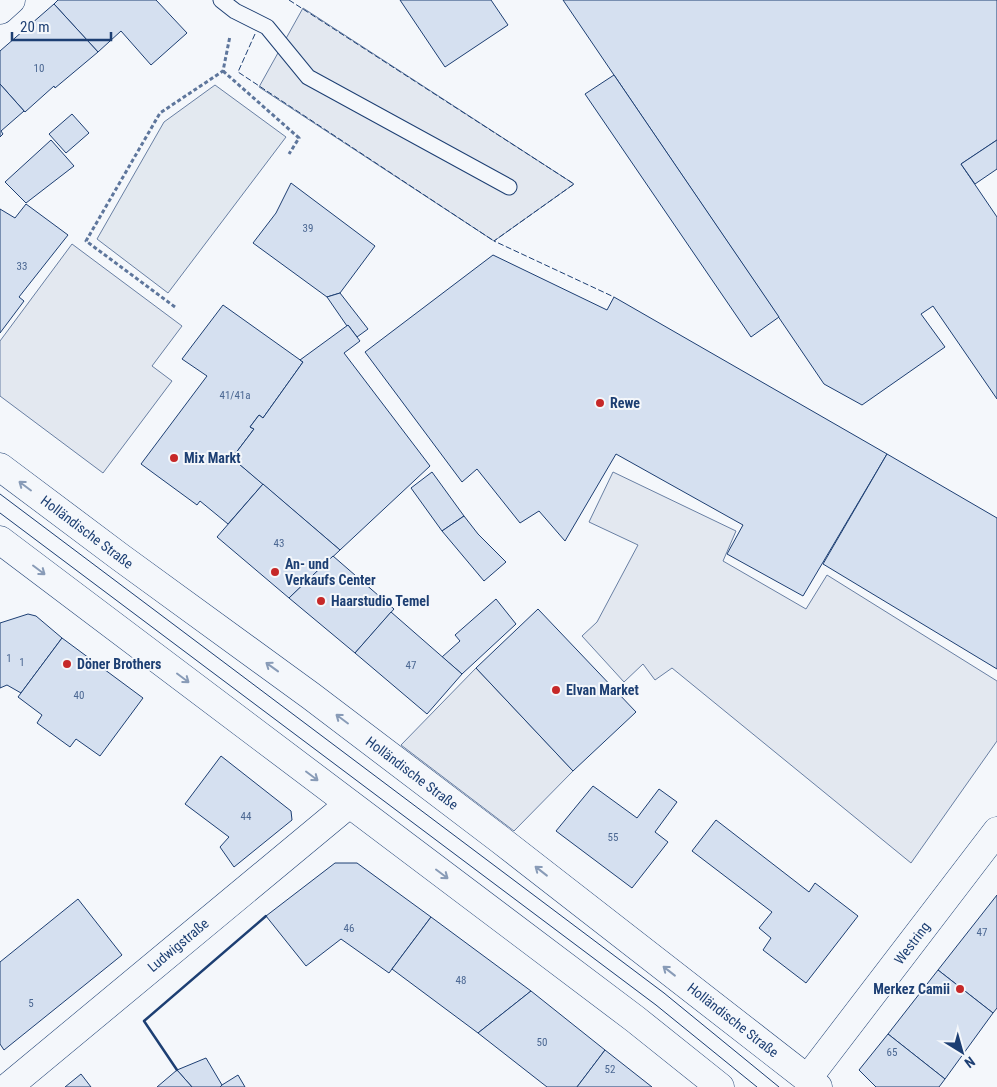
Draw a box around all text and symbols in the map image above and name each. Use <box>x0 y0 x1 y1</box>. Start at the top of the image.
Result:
scale bar <box>12 10 111 42</box>
text: 20 m <box>20 18 50 36</box>
house number: 10 <box>34 62 44 75</box>
house number: 39 <box>303 222 313 235</box>
house number: 33 <box>17 260 27 273</box>
house number: 41/41a <box>219 389 251 402</box>
place label: Rewe <box>610 395 640 411</box>
marker: Rewe <box>594 397 606 409</box>
place label: Mix Markt <box>184 450 241 466</box>
marker: Mix Markt <box>168 452 180 464</box>
one-way arrow <box>18 481 32 491</box>
street label: Holländische Straße <box>38 492 137 572</box>
house number: 43 <box>274 537 284 550</box>
place label: An- und Verkaufs Center <box>285 556 376 588</box>
one-way arrow <box>32 564 45 575</box>
marker: An- und Verkaufs Center <box>269 566 281 578</box>
place label: Haarstudio Temel <box>331 593 430 609</box>
marker: Haarstudio Temel <box>315 595 327 607</box>
house number: 1 <box>6 652 12 665</box>
house number: 1 <box>19 656 25 669</box>
place label: Döner Brothers <box>77 656 161 672</box>
marker: Döner Brothers <box>61 658 73 670</box>
house number: 47 <box>406 659 416 672</box>
one-way arrow <box>265 662 279 672</box>
one-way arrow <box>176 673 190 683</box>
place label: Elvan Market <box>566 682 639 698</box>
marker: Elvan Market <box>550 684 562 696</box>
house number: 40 <box>74 689 84 702</box>
one-way arrow <box>336 714 349 725</box>
street label: Holländische Straße <box>363 733 462 813</box>
one-way arrow <box>305 771 319 781</box>
house number: 44 <box>241 810 252 823</box>
house number: 55 <box>608 831 618 844</box>
one-way arrow <box>534 866 547 877</box>
one-way arrow <box>435 869 449 879</box>
street label: Ludwigstraße <box>144 915 212 975</box>
street label: Westring <box>891 919 933 967</box>
house number: 46 <box>344 922 354 935</box>
house number: 47 <box>977 926 987 939</box>
one-way arrow <box>663 965 676 976</box>
house number: 48 <box>456 974 466 987</box>
street label: Holländische Straße <box>684 979 782 1061</box>
place label: Merkez Camii <box>873 981 950 997</box>
marker: Merkez Camii <box>954 983 966 995</box>
house number: 5 <box>28 997 34 1010</box>
north arrow <box>937 1027 987 1077</box>
house number: 50 <box>537 1036 547 1049</box>
house number: 65 <box>887 1046 897 1059</box>
text: N <box>962 1053 978 1071</box>
house number: 52 <box>605 1063 615 1076</box>

